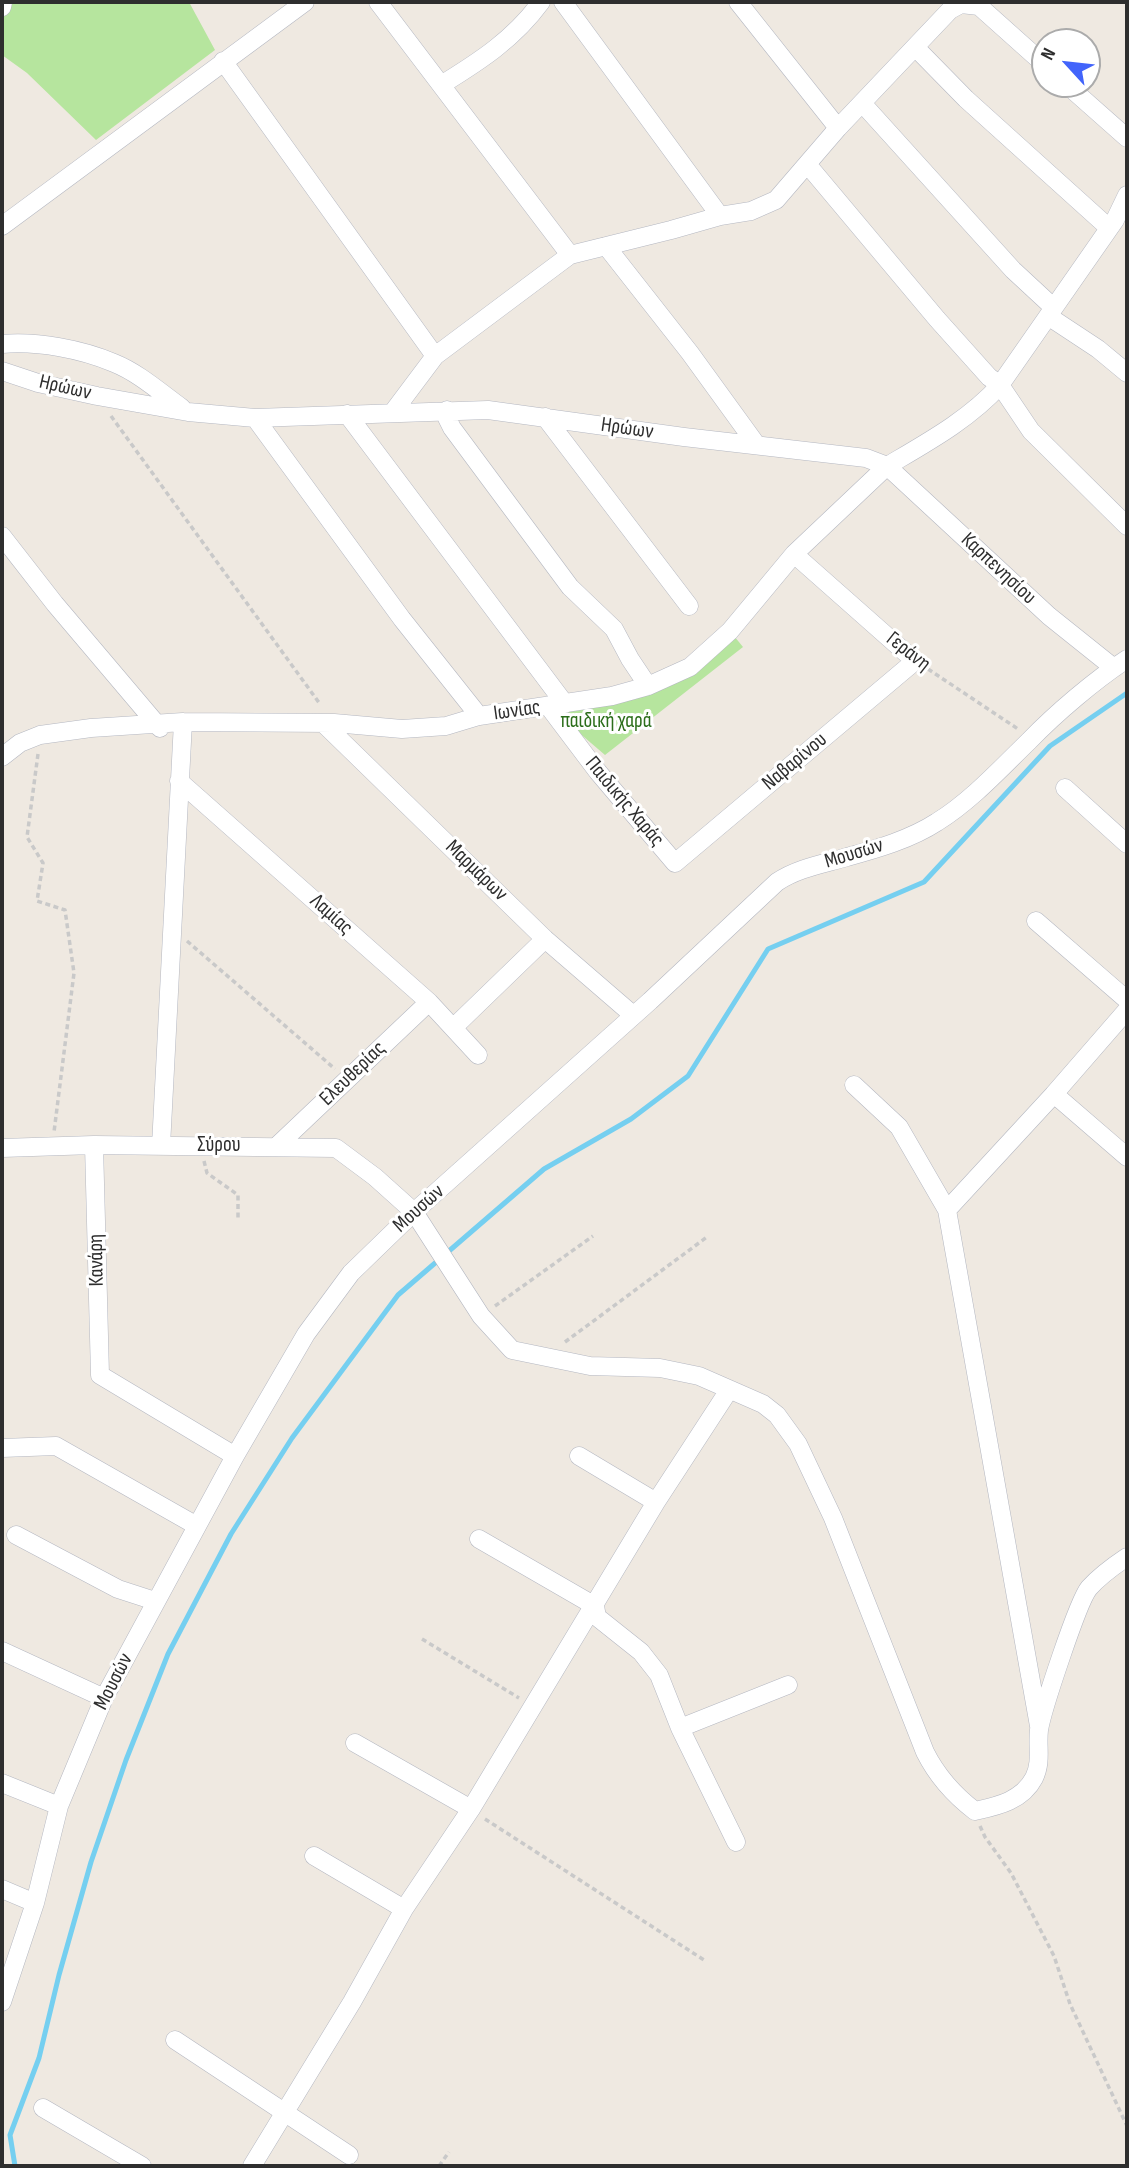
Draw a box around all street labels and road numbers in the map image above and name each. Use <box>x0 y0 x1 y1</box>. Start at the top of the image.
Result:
street label: Ηρώων <box>37 370 93 406</box>
street label: Ηρώων <box>599 413 655 445</box>
street label: Καρπενησίου <box>955 528 1041 610</box>
street label: Γεράνη <box>881 627 935 677</box>
street label: Ιωνίας <box>492 695 542 727</box>
street label: Ναβαρίνου <box>758 728 832 796</box>
street label: Παιδικής Χαράς <box>579 752 669 852</box>
street label: Μουσών <box>822 833 886 875</box>
street label: Μαρμάρων <box>440 835 512 907</box>
street label: Λαμίας <box>304 889 358 941</box>
street label: Ελευθερίας <box>315 1036 391 1112</box>
street label: Σύρου <box>197 1133 241 1159</box>
street label: Μουσών <box>388 1180 450 1238</box>
street label: Κανάρη <box>84 1234 110 1286</box>
street label: Μουσών <box>89 1650 139 1714</box>

